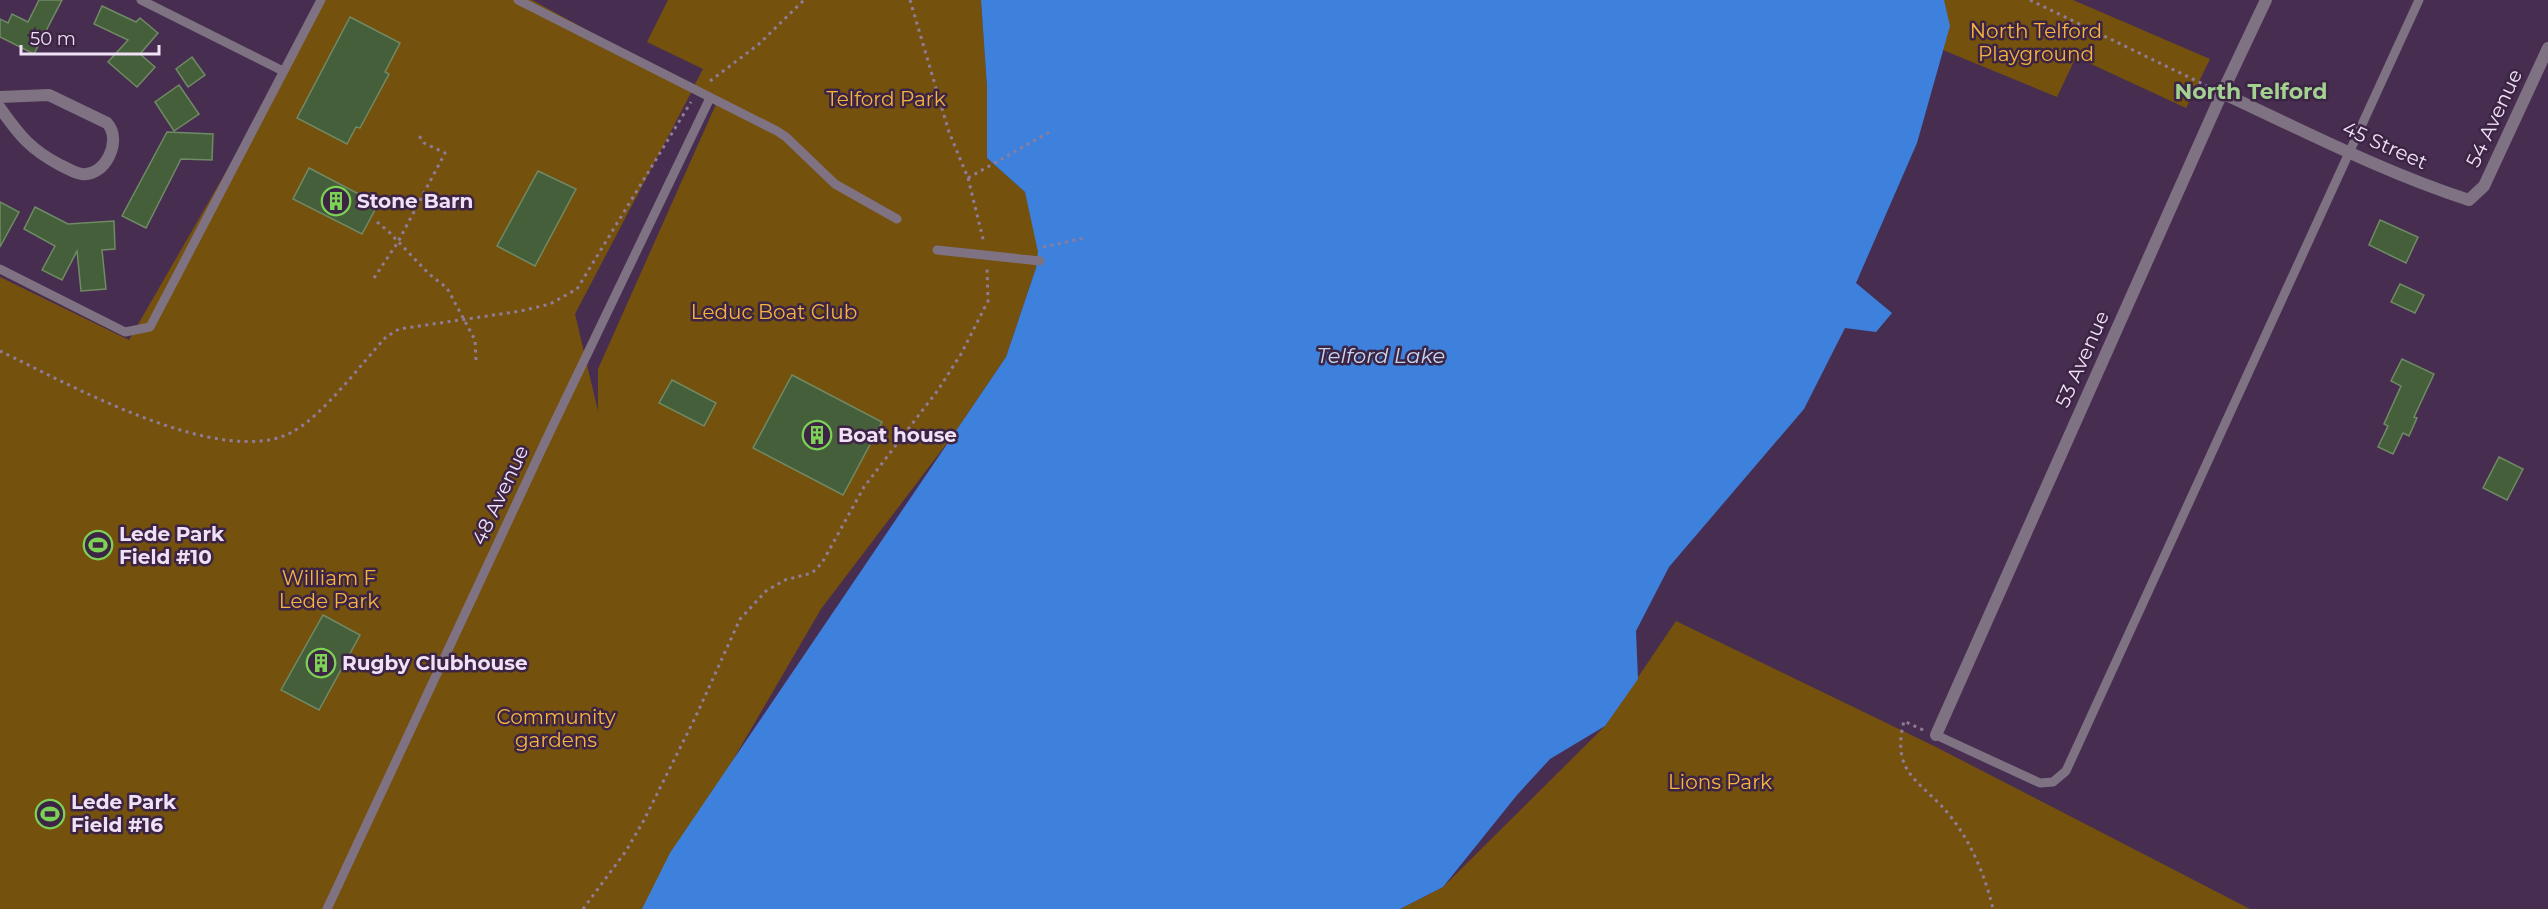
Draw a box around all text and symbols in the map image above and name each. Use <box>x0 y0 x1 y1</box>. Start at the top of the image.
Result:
scale bar <box>21 18 159 56</box>
park label: North Telford Playground <box>1970 19 2102 66</box>
text: 50 m <box>30 28 76 50</box>
street label: 54 Avenue <box>2461 65 2527 171</box>
district label: North Telford <box>2174 78 2328 105</box>
park label: Telford Park <box>826 87 946 111</box>
street label: 45 Street <box>2339 116 2431 174</box>
building icon: Stone Barn <box>320 185 352 217</box>
place label: Stone Barn <box>357 189 473 213</box>
park label: Leduc Boat Club <box>691 300 857 324</box>
street label: 53 Avenue <box>2050 307 2114 411</box>
water label: Telford Lake <box>1317 343 1445 368</box>
building icon: Boat house <box>801 419 833 451</box>
place label: Boat house <box>838 423 957 447</box>
street label: 48 Avenue <box>467 441 533 549</box>
place label: Lede Park Field #10 <box>119 522 225 569</box>
sports icon: Lede Park Field #10 <box>82 529 114 561</box>
park label: William F Lede Park <box>279 566 379 613</box>
building icon: Rugby Clubhouse <box>305 647 337 679</box>
place label: Rugby Clubhouse <box>342 651 528 675</box>
park label: Community gardens <box>496 705 616 752</box>
park label: Lions Park <box>1668 770 1772 794</box>
place label: Lede Park Field #16 <box>71 790 177 837</box>
sports icon: Lede Park Field #16 <box>34 798 66 830</box>

